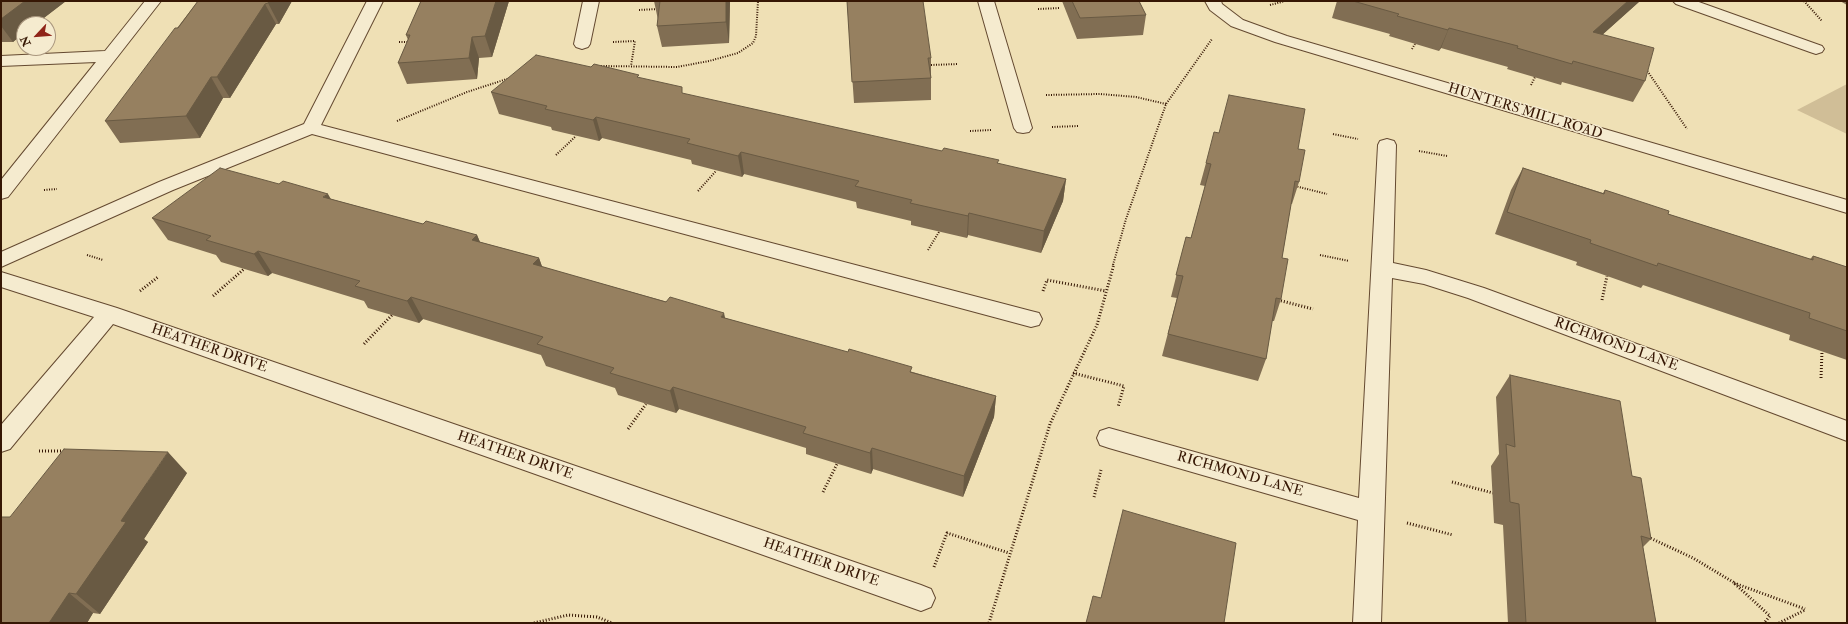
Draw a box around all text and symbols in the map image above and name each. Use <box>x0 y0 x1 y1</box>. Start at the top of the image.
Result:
north arrow <box>16 16 56 56</box>
text: N <box>18 34 34 48</box>
street label: HUNTERS MILL ROAD <box>1446 80 1604 144</box>
street label: RICHMOND LANE <box>1552 315 1680 375</box>
street label: HEATHER DRIVE <box>149 321 269 377</box>
street label: HEATHER DRIVE <box>455 428 575 484</box>
street label: RICHMOND LANE <box>1175 449 1305 501</box>
street label: HEATHER DRIVE <box>761 535 881 591</box>

